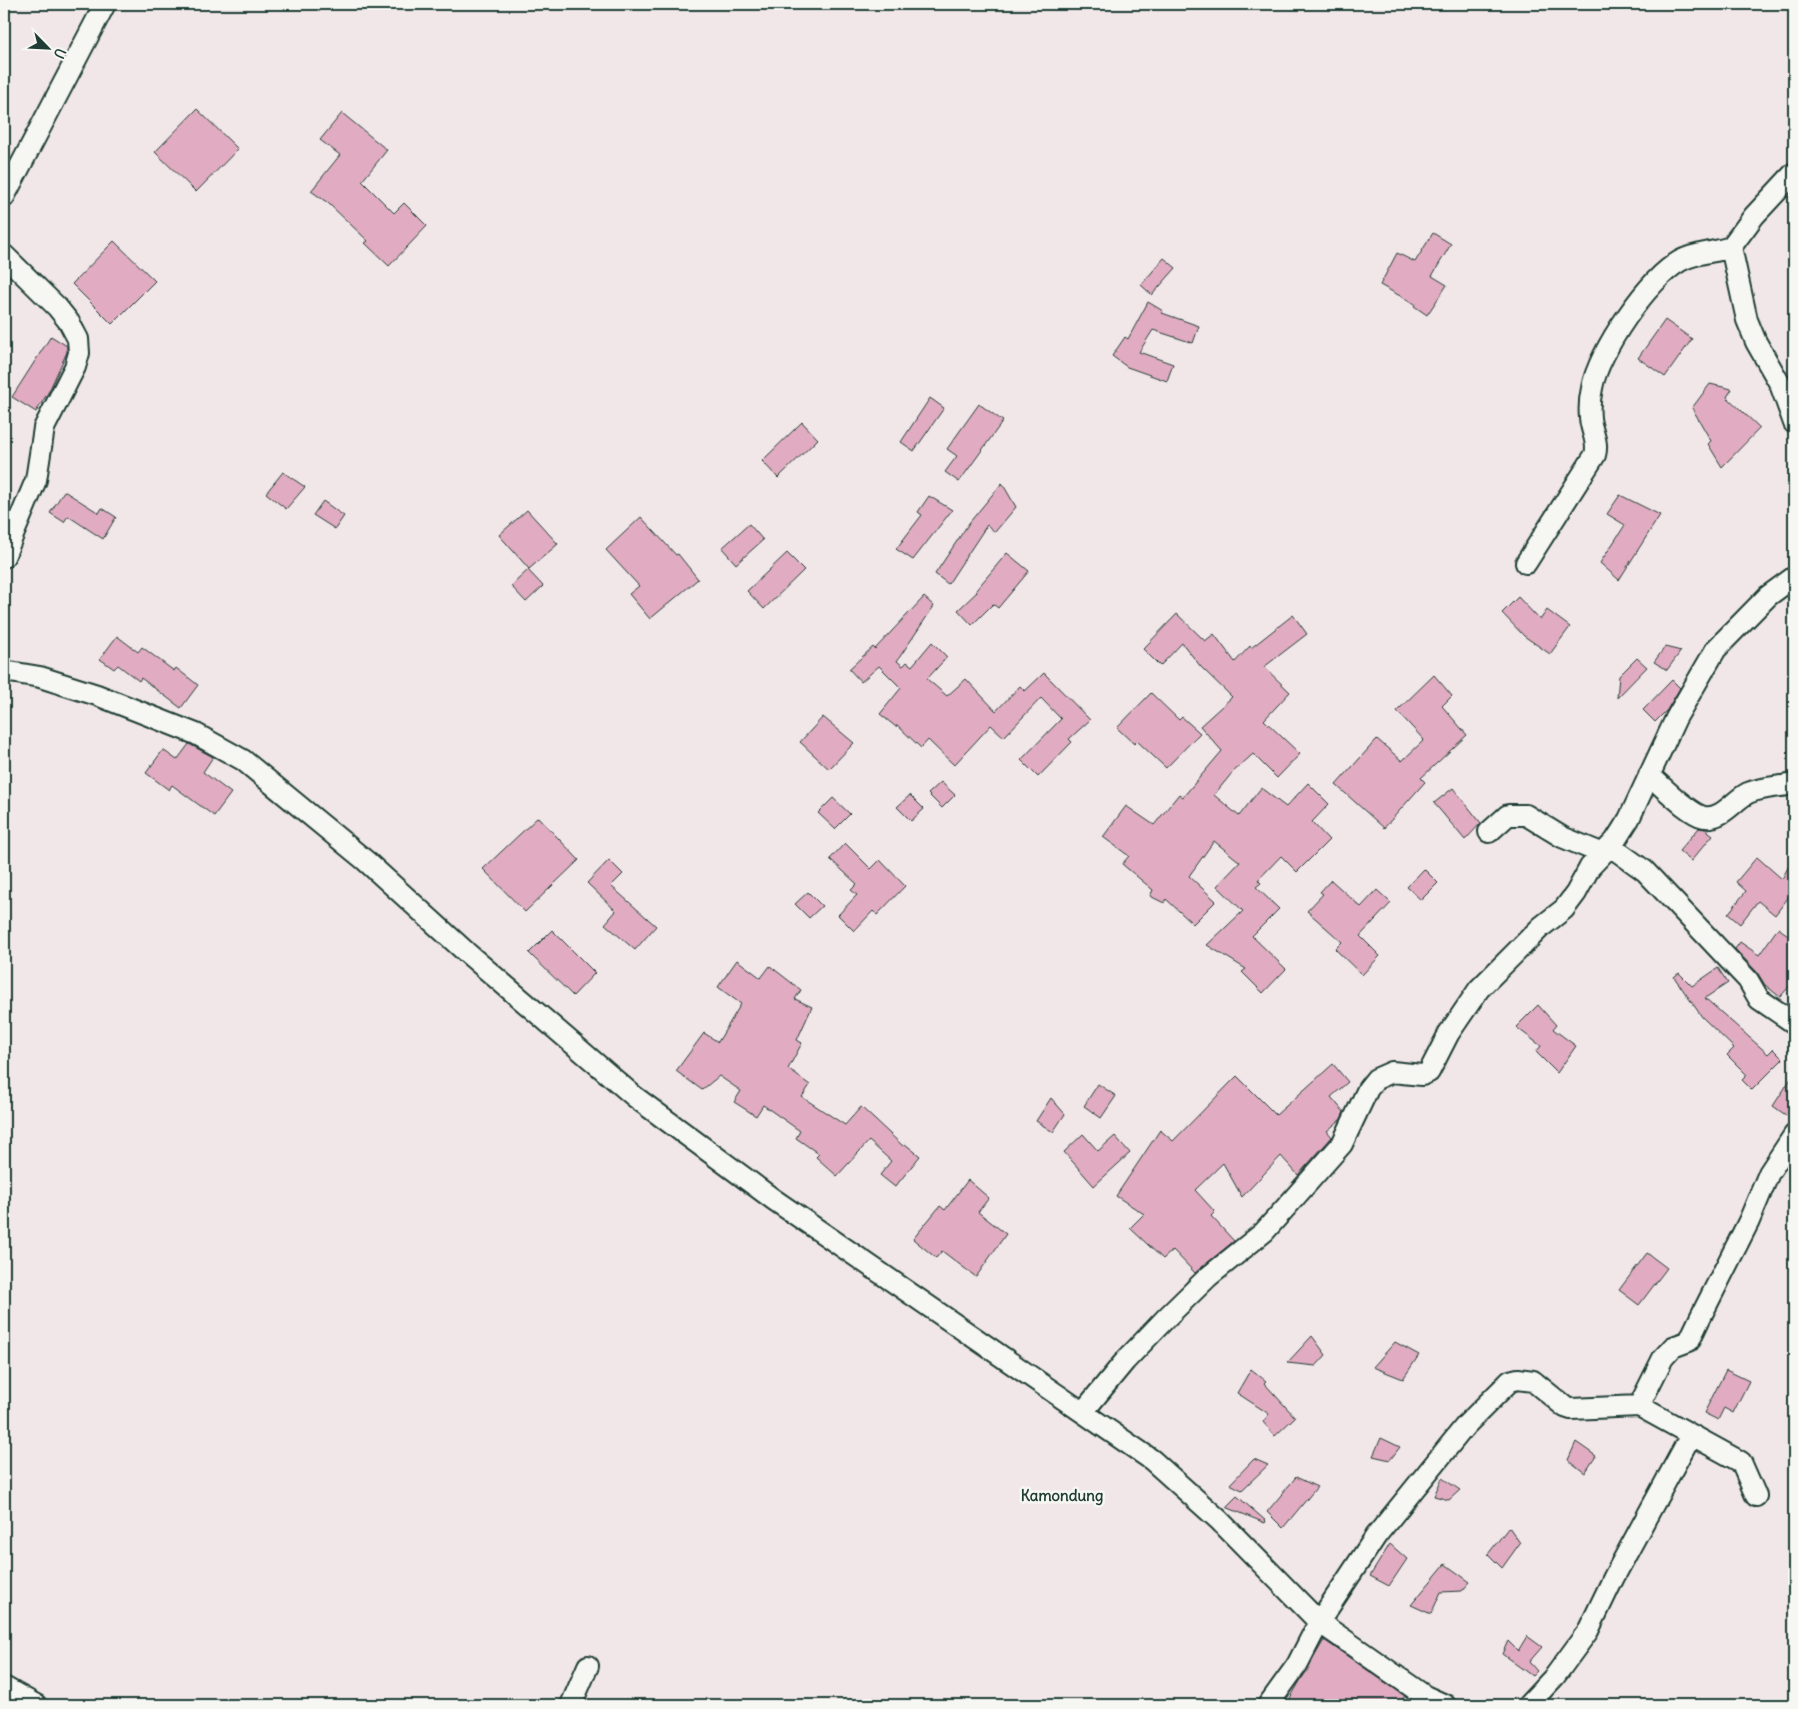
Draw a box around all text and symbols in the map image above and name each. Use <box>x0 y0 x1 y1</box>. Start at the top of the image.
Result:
north arrow <box>22 22 72 72</box>
text: U <box>50 45 70 61</box>
district label: Kamondung <box>1021 1486 1103 1506</box>

